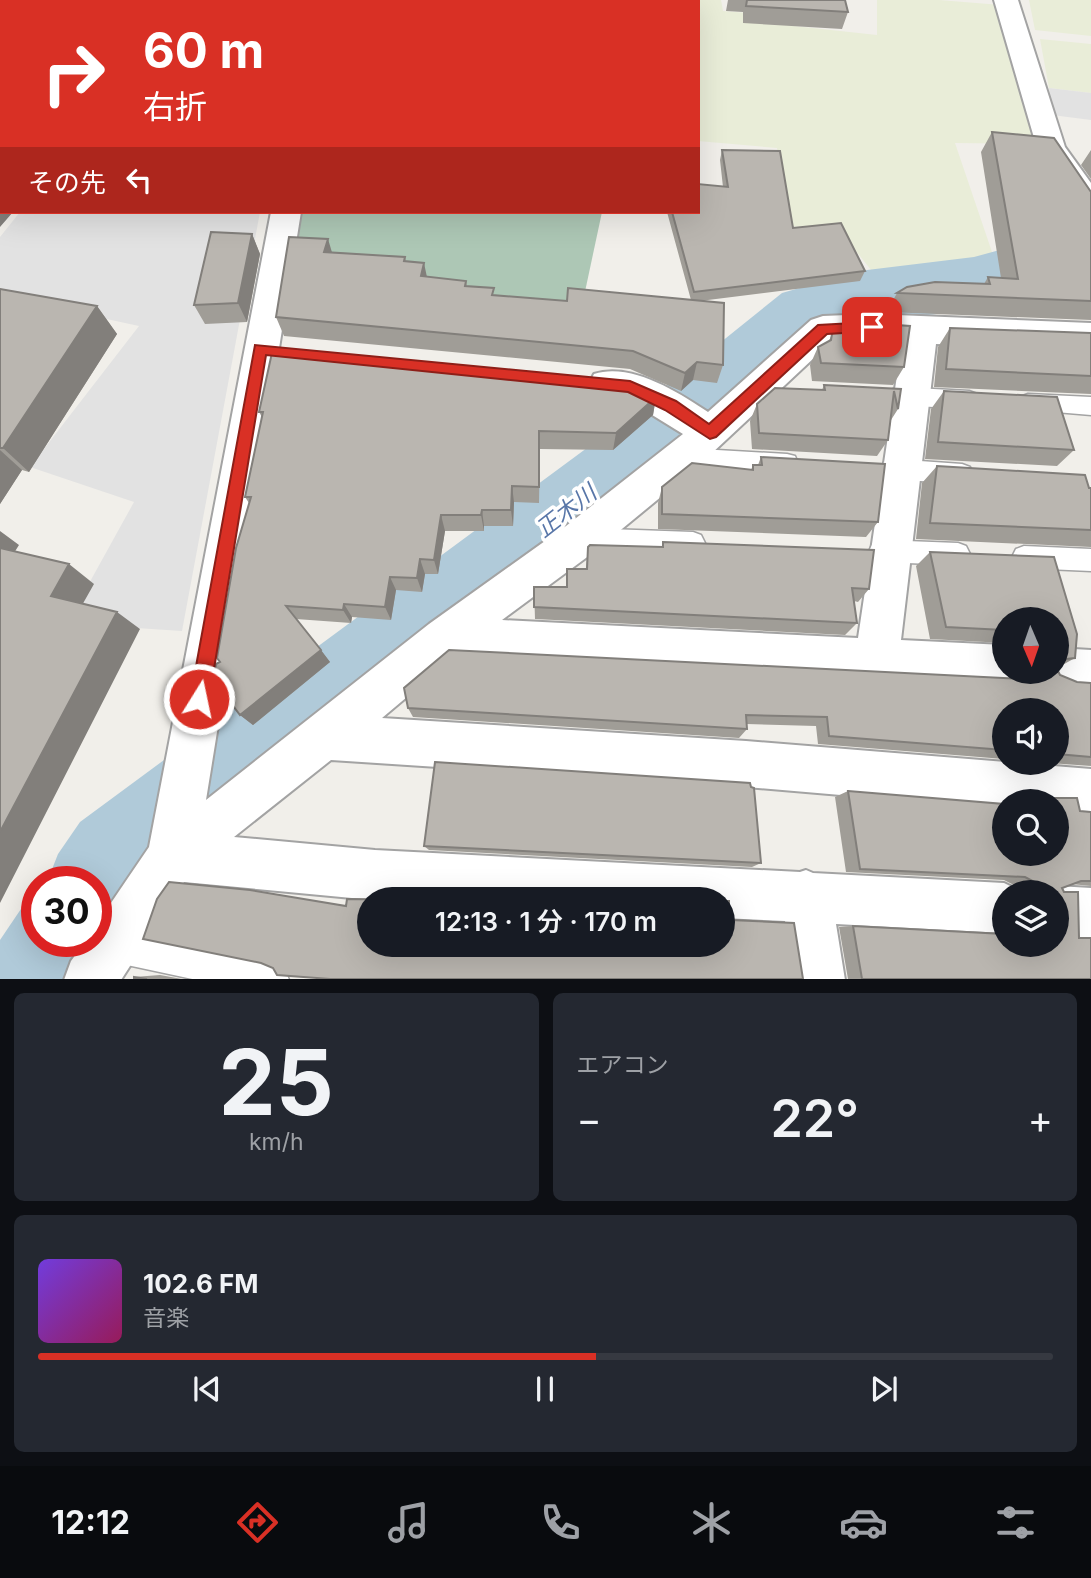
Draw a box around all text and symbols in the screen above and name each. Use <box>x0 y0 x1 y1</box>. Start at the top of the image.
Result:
text: 60 m <box>143 21 264 80</box>
icon: right <box>28 28 119 119</box>
text: 右折 <box>143 87 207 126</box>
icon: left <box>120 161 158 199</box>
text: その先 <box>28 167 106 198</box>
pin <box>842 297 902 357</box>
icon: arrive <box>853 308 891 346</box>
water label: 正木川 <box>530 477 604 543</box>
north arrow <box>992 607 1069 684</box>
map controls <box>992 607 1069 957</box>
position arrow <box>162 662 236 736</box>
button: sound <box>992 698 1069 775</box>
button: search <box>992 789 1069 866</box>
speed limit sign: 30 <box>21 866 112 957</box>
button: layers <box>992 880 1069 957</box>
text: 12:13 · 1 分 · 170 m <box>435 906 657 937</box>
text: 25 <box>219 1027 334 1137</box>
text: エアコン <box>577 1051 669 1079</box>
text: 22° <box>770 1087 859 1150</box>
text: − <box>577 1096 602 1142</box>
text: + <box>1028 1096 1053 1142</box>
text: km/h <box>249 1128 304 1156</box>
text: 102.6 FM <box>143 1268 259 1299</box>
text: 音楽 <box>143 1304 189 1332</box>
icon: previous <box>188 1370 226 1408</box>
icon: pause <box>526 1370 564 1408</box>
icon: next <box>865 1370 903 1408</box>
icon: directions <box>233 1498 282 1547</box>
icon: music <box>384 1498 433 1547</box>
icon: phone <box>536 1498 585 1547</box>
icon: climate <box>687 1498 736 1547</box>
icon: car <box>839 1498 888 1547</box>
icon: filters <box>991 1498 1040 1547</box>
text: 12:12 <box>51 1503 130 1542</box>

